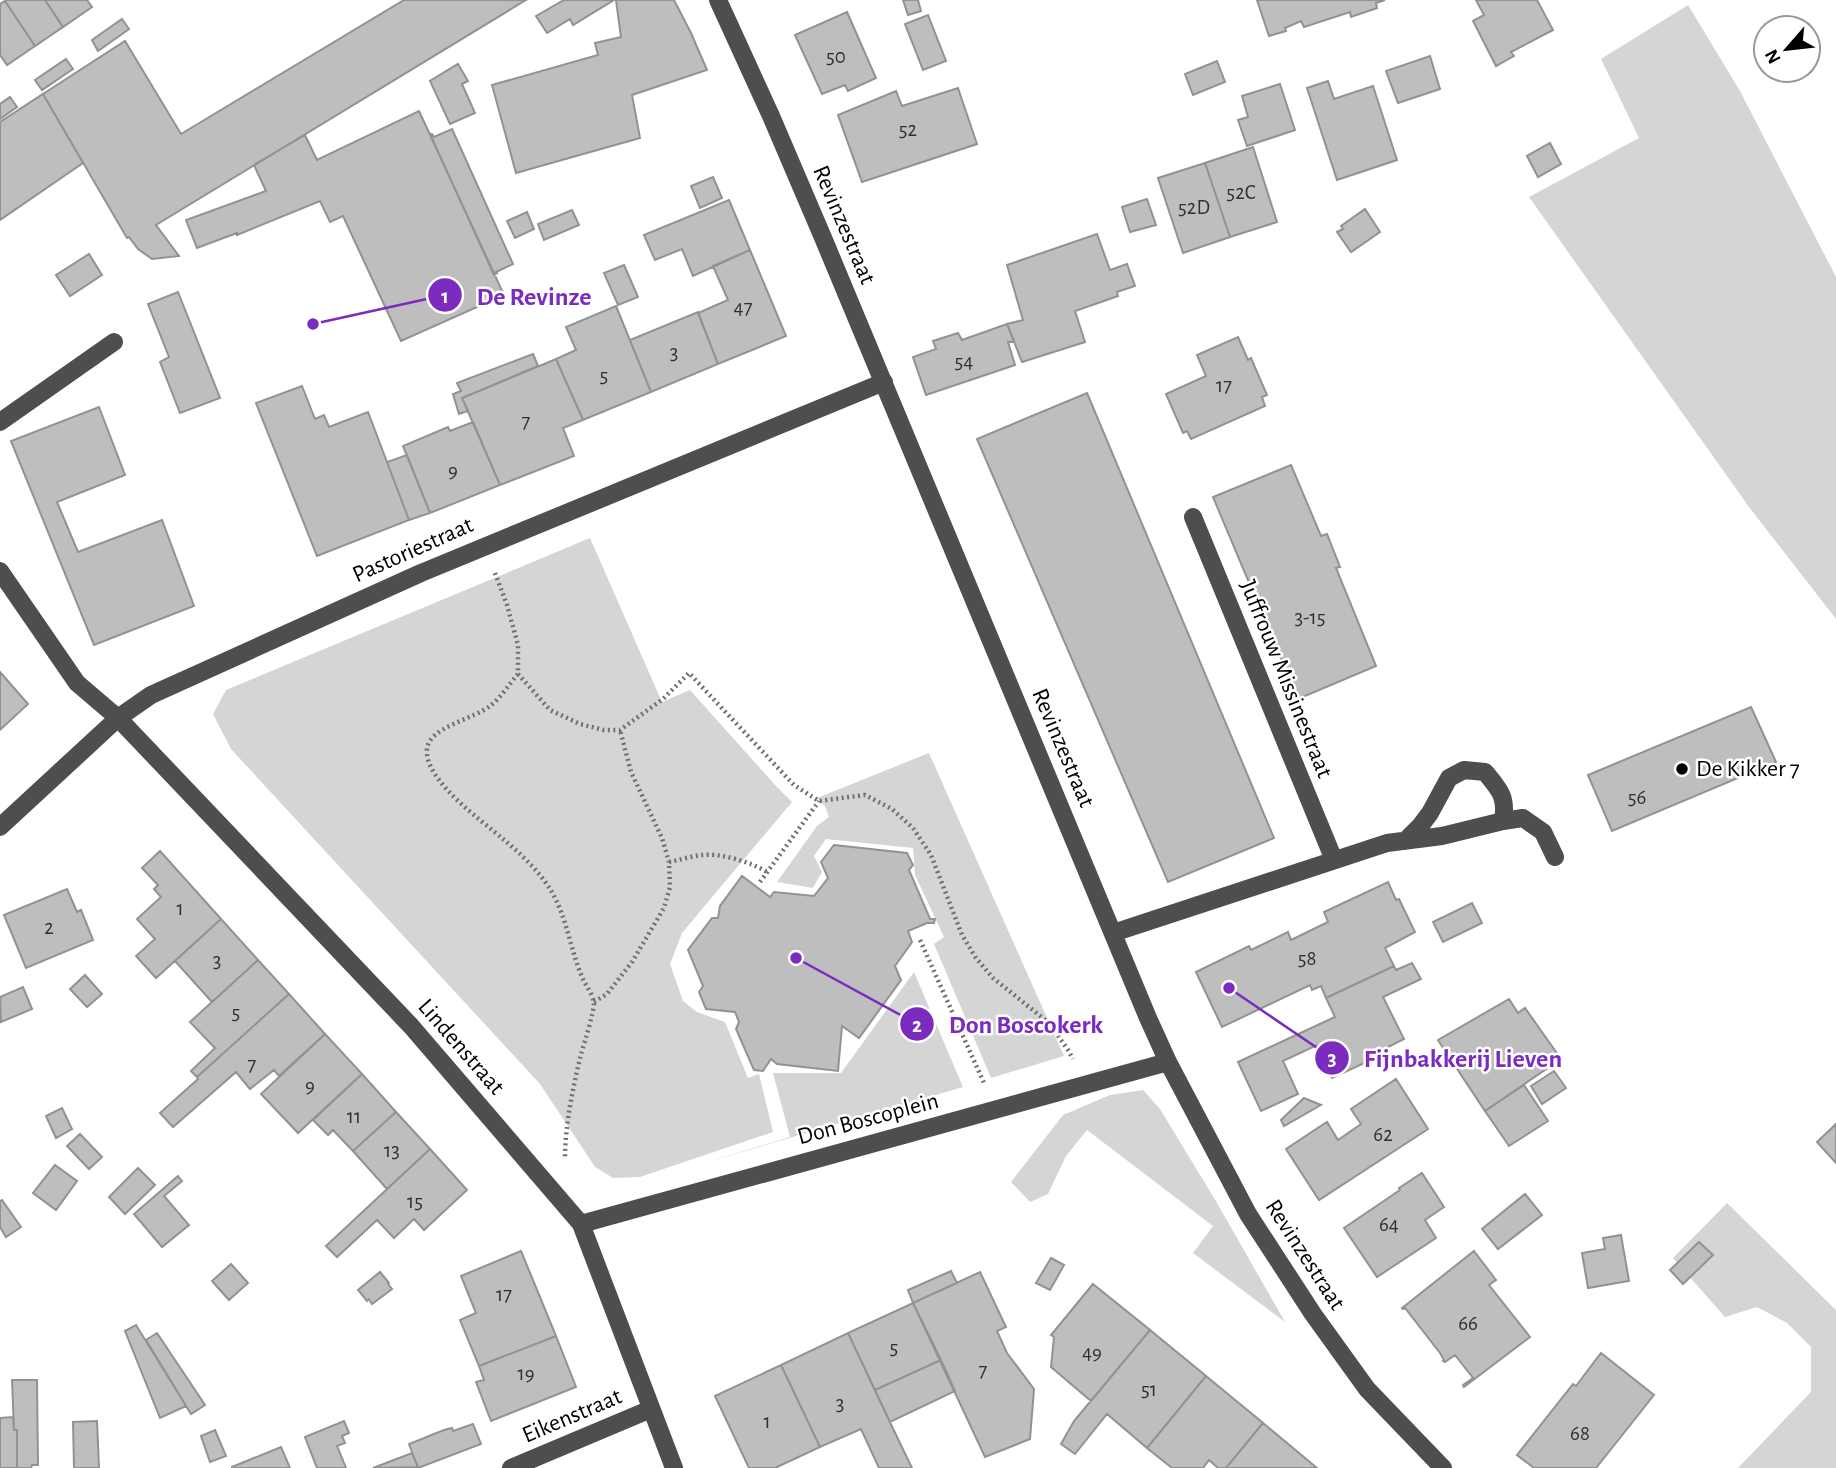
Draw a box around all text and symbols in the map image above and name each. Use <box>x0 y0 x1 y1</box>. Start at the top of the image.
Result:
north arrow <box>1752 14 1822 84</box>
house number: 50 <box>826 46 846 67</box>
text: N <box>1762 46 1785 67</box>
house number: 52 <box>899 119 917 140</box>
street label: Revinzestraat <box>808 162 880 288</box>
house number: 52C <box>1226 182 1256 203</box>
house number: 52D <box>1178 197 1210 218</box>
callout: De Revinze <box>427 272 605 319</box>
text: De Revinze <box>476 284 592 310</box>
text: 1 <box>441 286 449 307</box>
house number: 47 <box>734 297 753 318</box>
house number: 3 <box>670 342 678 363</box>
house number: 54 <box>955 351 973 372</box>
house number: 5 <box>600 365 608 386</box>
house number: 17 <box>1216 375 1232 396</box>
house number: 7 <box>522 411 531 432</box>
house number: 9 <box>448 460 458 481</box>
street label: Pastoriestraat <box>349 513 477 587</box>
street label: Juffrouw Missinestraat <box>1235 577 1337 782</box>
house number: 3-15 <box>1294 607 1326 628</box>
street label: Revinzestraat <box>1027 685 1099 811</box>
place label: De Kikker 7 <box>1696 757 1800 781</box>
marker: De Kikker 7 <box>1674 761 1690 777</box>
house number: 56 <box>1628 787 1646 808</box>
house number: 1 <box>176 898 184 919</box>
house number: 2 <box>44 917 54 938</box>
house number: 58 <box>1298 948 1316 969</box>
house number: 3 <box>213 950 221 971</box>
street label: Lindenstraat <box>413 995 509 1100</box>
callout: Don Boscokerk <box>900 1001 1117 1048</box>
house number: 5 <box>232 1002 240 1023</box>
text: Don Boscokerk <box>949 1012 1103 1038</box>
text: 2 <box>912 1015 922 1036</box>
callout: Fijnbakkerij Lieven <box>1315 1034 1576 1081</box>
text: Fijnbakkerij Lieven <box>1364 1046 1562 1072</box>
text: 3 <box>1327 1048 1337 1069</box>
house number: 7 <box>248 1054 257 1075</box>
house number: 9 <box>305 1075 315 1096</box>
street label: Don Boscoplein <box>795 1089 941 1149</box>
house number: 11 <box>347 1106 361 1127</box>
house number: 62 <box>1373 1124 1393 1145</box>
house number: 13 <box>384 1140 400 1161</box>
house number: 15 <box>407 1191 423 1212</box>
street label: Revinzestraat <box>1261 1195 1350 1315</box>
house number: 64 <box>1379 1214 1399 1235</box>
house number: 17 <box>496 1284 512 1305</box>
house number: 66 <box>1458 1313 1478 1334</box>
house number: 5 <box>890 1337 898 1358</box>
house number: 49 <box>1082 1342 1102 1363</box>
house number: 7 <box>979 1360 988 1381</box>
house number: 19 <box>517 1363 535 1384</box>
house number: 51 <box>1141 1379 1157 1400</box>
street label: Eikenstraat <box>519 1384 625 1448</box>
house number: 3 <box>836 1393 844 1414</box>
house number: 1 <box>763 1411 771 1432</box>
house number: 68 <box>1570 1423 1590 1444</box>

